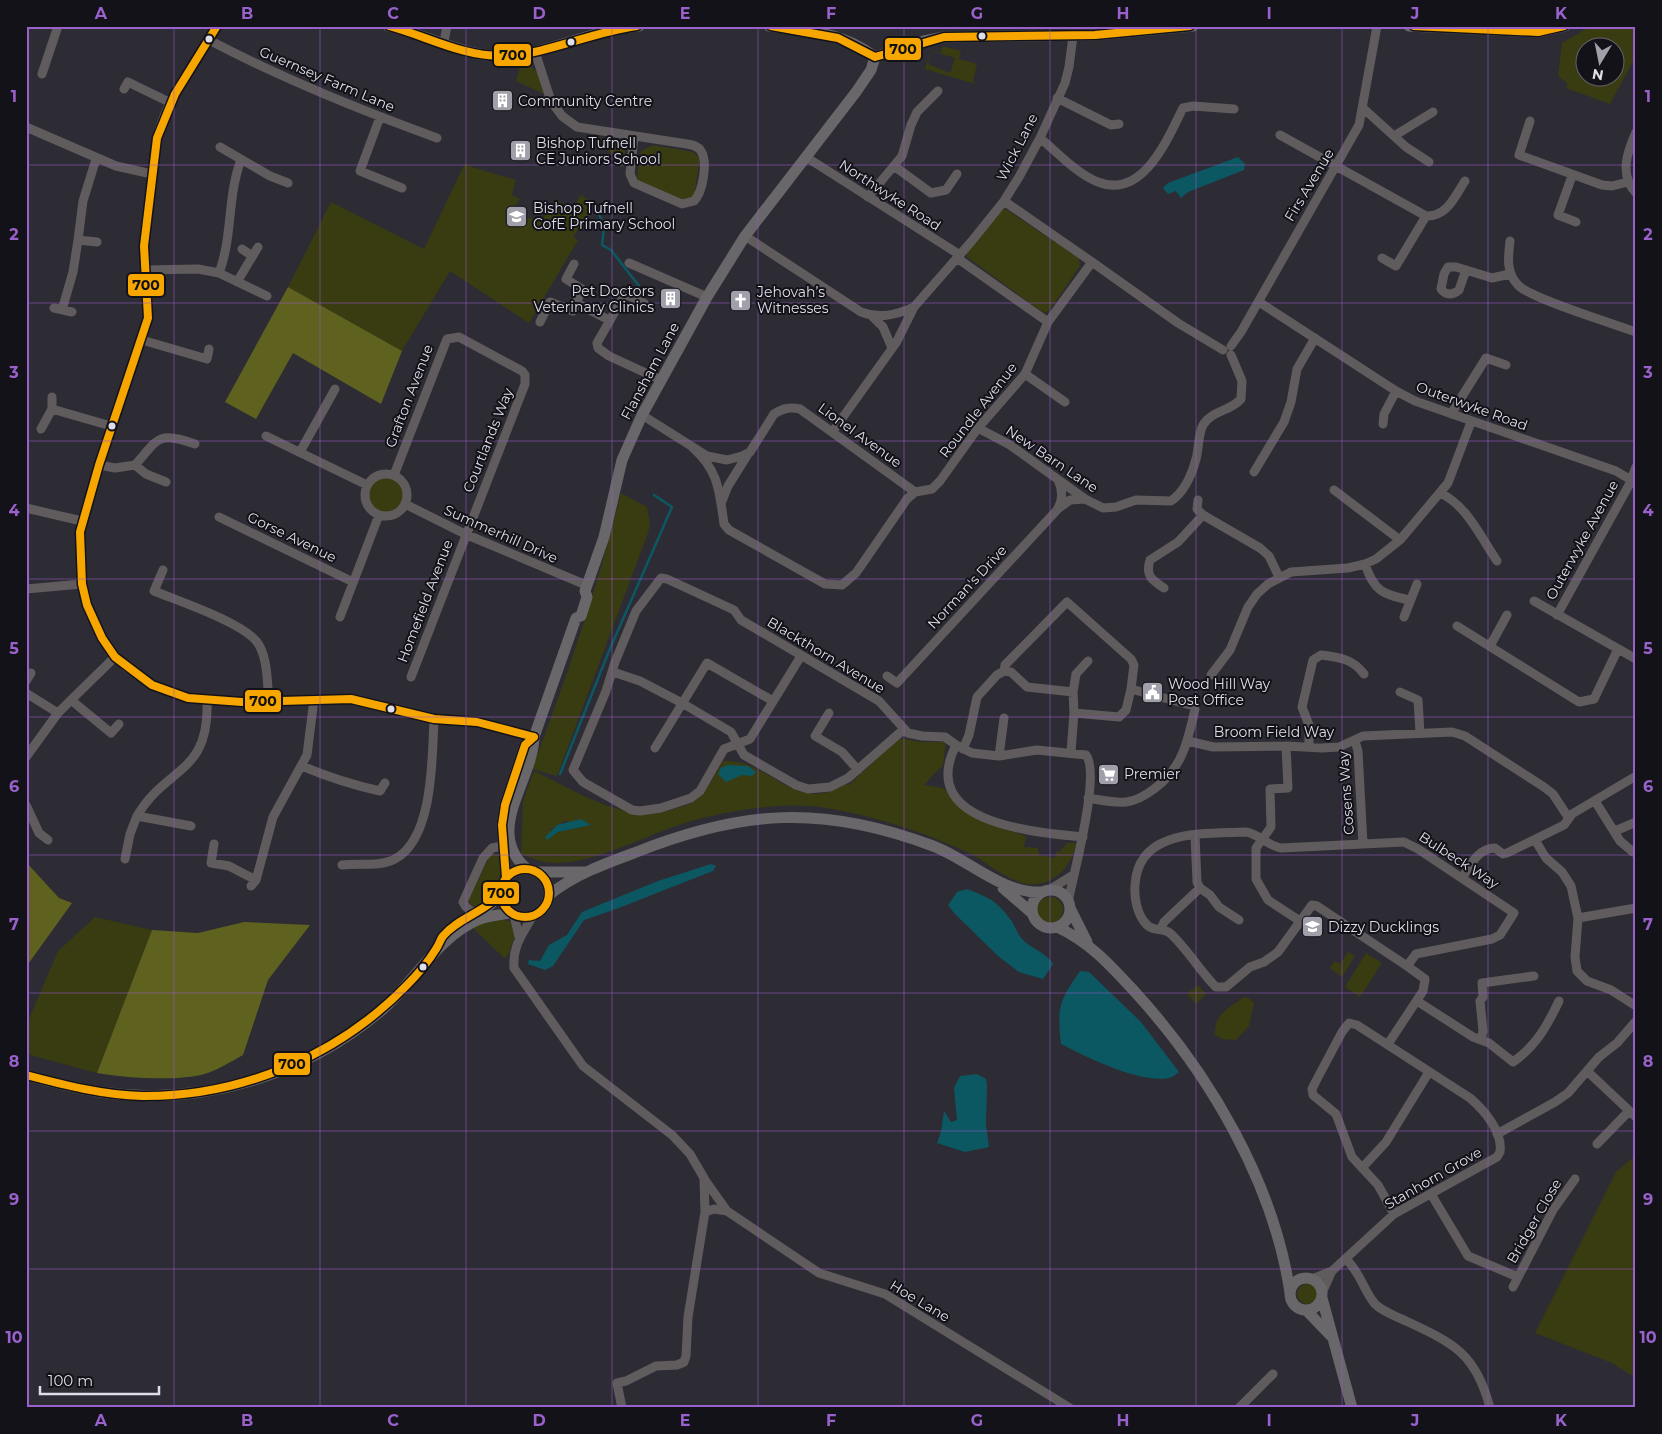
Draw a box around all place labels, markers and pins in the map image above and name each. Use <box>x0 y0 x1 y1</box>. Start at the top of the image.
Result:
unlabelled marker <box>977 31 987 41</box>
unlabelled marker <box>204 34 214 44</box>
unlabelled marker <box>566 37 576 47</box>
building icon: Community Centre <box>490 89 514 113</box>
place label: Community Centre <box>518 92 652 110</box>
place label: Bishop Tufnell CE Juniors School <box>536 134 661 168</box>
building icon: Bishop Tufnell CE Juniors School <box>508 139 532 163</box>
place label: Bishop Tufnell CofE Primary School <box>533 199 675 233</box>
school or university icon: Bishop Tufnell CofE Primary School <box>505 204 529 228</box>
place label: Pet Doctors Veterinary Clinics <box>533 282 654 316</box>
place label: Jehovah’s Witnesses <box>756 283 829 317</box>
building icon: Pet Doctors Veterinary Clinics <box>658 287 682 311</box>
church icon: Jehovah’s Witnesses <box>729 288 753 312</box>
unlabelled marker <box>107 421 117 431</box>
place label: Wood Hill Way Post Office <box>1168 675 1271 709</box>
public building icon: Wood Hill Way Post Office <box>1140 680 1164 704</box>
unlabelled marker <box>386 704 396 714</box>
supermarket icon: Premier <box>1096 762 1120 786</box>
place label: Premier <box>1124 765 1181 783</box>
school or university icon: Dizzy Ducklings <box>1300 915 1324 939</box>
place label: Dizzy Ducklings <box>1328 918 1439 936</box>
unlabelled marker <box>418 962 428 972</box>

